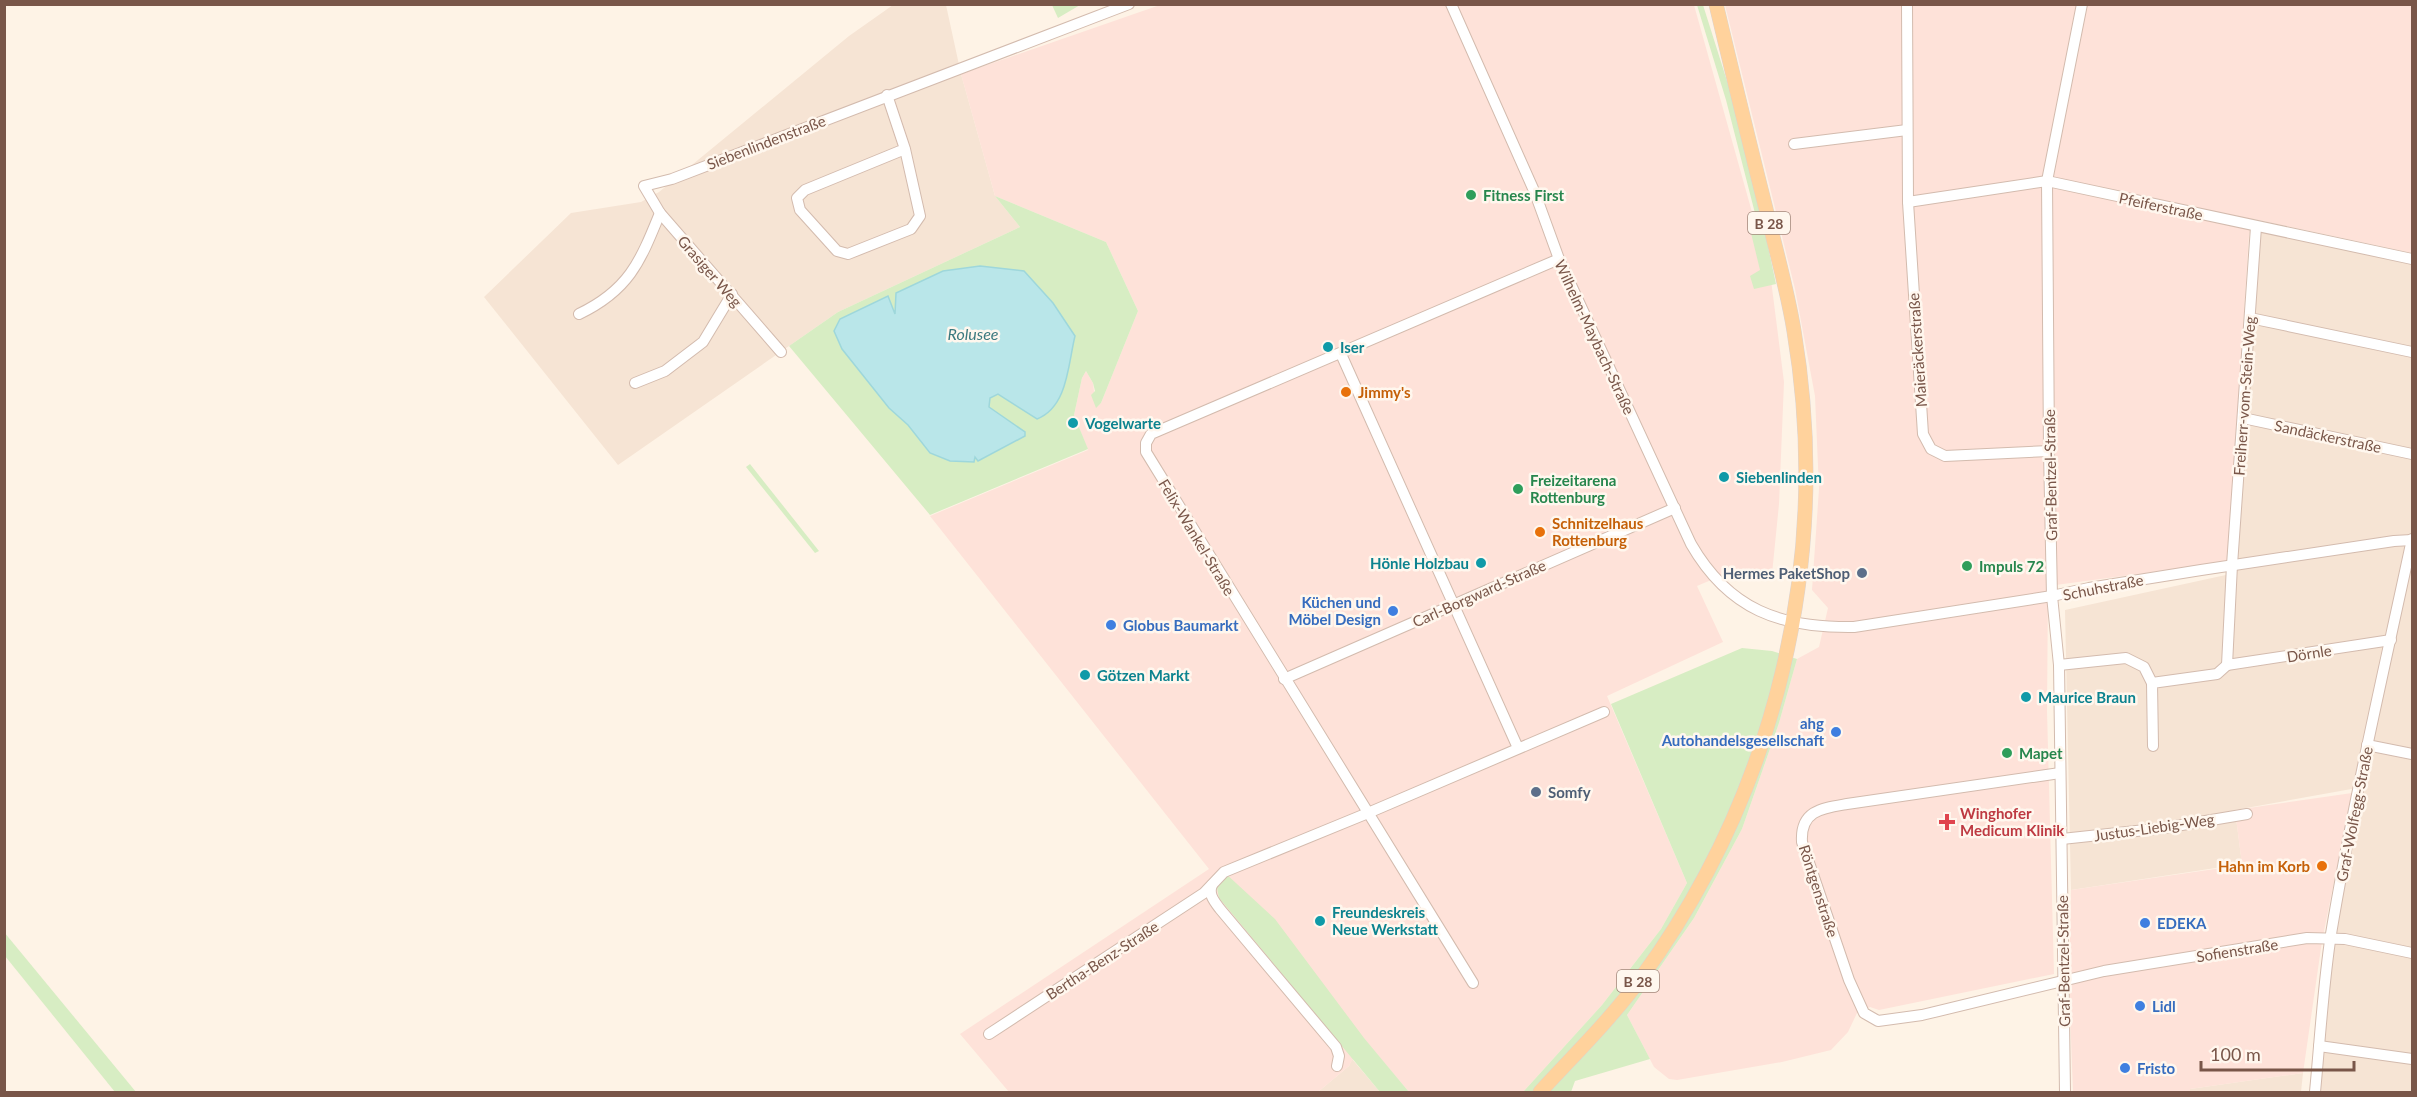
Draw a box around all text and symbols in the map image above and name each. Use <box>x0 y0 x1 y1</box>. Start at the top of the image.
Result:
street label: Siebenlindenstraße <box>704 111 828 173</box>
place label: Fitness First <box>1483 186 1565 204</box>
marker: Fitness First <box>1464 188 1478 202</box>
street label: Pfeiferstraße <box>2117 188 2205 224</box>
road number: B 28 <box>1748 212 1790 234</box>
street label: Grasiger Weg <box>674 232 746 310</box>
street label: Wilhelm-Maybach-Straße <box>1551 257 1639 417</box>
street label: Maieräckerstraße <box>1904 292 1930 408</box>
street label: Freiherr-vom-Stein-Weg <box>2229 316 2259 476</box>
water label: Rolusee <box>948 324 999 343</box>
place label: Iser <box>1340 338 1365 356</box>
marker: Iser <box>1321 340 1335 354</box>
place label: Jimmy's <box>1358 383 1411 401</box>
marker: Jimmy's <box>1339 385 1353 399</box>
street label: Graf-Bentzel-Straße <box>2040 409 2060 541</box>
place label: Vogelwarte <box>1084 414 1161 432</box>
marker: Vogelwarte <box>1066 416 1080 430</box>
street label: Sandäckerstraße <box>2273 416 2383 456</box>
place label: Siebenlinden <box>1736 468 1822 486</box>
marker: Siebenlinden <box>1717 470 1731 484</box>
place label: Freizeitarena Rottenburg <box>1530 471 1616 506</box>
street label: Felix-Wankel-Straße <box>1155 475 1239 599</box>
marker: Freizeitarena Rottenburg <box>1511 482 1525 496</box>
place label: Schnitzelhaus Rottenburg <box>1552 514 1644 549</box>
marker: Schnitzelhaus Rottenburg <box>1533 525 1547 539</box>
place label: Hönle Holzbau <box>1370 554 1469 572</box>
street label: Carl-Borgward-Straße <box>1410 555 1549 631</box>
marker: Hönle Holzbau <box>1474 556 1488 570</box>
place label: Impuls 72 <box>1979 557 2045 575</box>
marker: Impuls 72 <box>1960 559 1974 573</box>
place label: Hermes PaketShop <box>1723 564 1850 582</box>
marker: Hermes PaketShop <box>1855 566 1869 580</box>
street label: Schuhstraße <box>2061 570 2145 604</box>
place label: Küchen und Möbel Design <box>1288 593 1381 628</box>
marker: Küchen und Möbel Design <box>1386 604 1400 618</box>
place label: Globus Baumarkt <box>1123 616 1239 634</box>
marker: Globus Baumarkt <box>1104 618 1118 632</box>
street label: Dörnle <box>2285 641 2333 665</box>
place label: Götzen Markt <box>1097 666 1190 684</box>
marker: Götzen Markt <box>1078 668 1092 682</box>
place label: Maurice Braun <box>2038 688 2136 706</box>
marker: Maurice Braun <box>2019 690 2033 704</box>
place label: ahg Autohandelsgesellschaft <box>1661 714 1824 749</box>
marker: ahg Autohandelsgesellschaft <box>1829 725 1843 739</box>
place label: Mapet <box>2019 744 2063 762</box>
street label: Graf-Wolfegg-Straße <box>2332 745 2376 883</box>
marker: Mapet <box>2000 746 2014 760</box>
place label: Somfy <box>1548 783 1591 801</box>
marker: Somfy <box>1529 785 1543 799</box>
place label: Winghofer Medicum Klinik <box>1960 804 2065 839</box>
street label: Justus-Liebig-Weg <box>2093 810 2216 844</box>
marker: Winghofer Medicum Klinik <box>1938 813 1956 831</box>
street label: Röntgenstraße <box>1796 842 1842 940</box>
place label: Hahn im Korb <box>2218 857 2310 875</box>
marker: Hahn im Korb <box>2315 859 2329 873</box>
street label: Graf-Bentzel-Straße <box>2053 895 2073 1027</box>
place label: Freundeskreis Neue Werkstatt <box>1332 903 1439 938</box>
marker: Freundeskreis Neue Werkstatt <box>1313 914 1327 928</box>
place label: EDEKA <box>2157 914 2207 932</box>
marker: EDEKA <box>2138 916 2152 930</box>
street label: Bertha-Benz-Straße <box>1042 917 1162 1003</box>
street label: Sofienstraße <box>2195 935 2279 965</box>
road number: B 28 <box>1617 970 1659 992</box>
place label: Lidl <box>2152 997 2176 1015</box>
marker: Lidl <box>2133 999 2147 1013</box>
scale bar <box>2201 1034 2354 1072</box>
text: 100 m <box>2210 1043 2261 1065</box>
place label: Fristo <box>2137 1059 2175 1077</box>
marker: Fristo <box>2118 1061 2132 1075</box>

